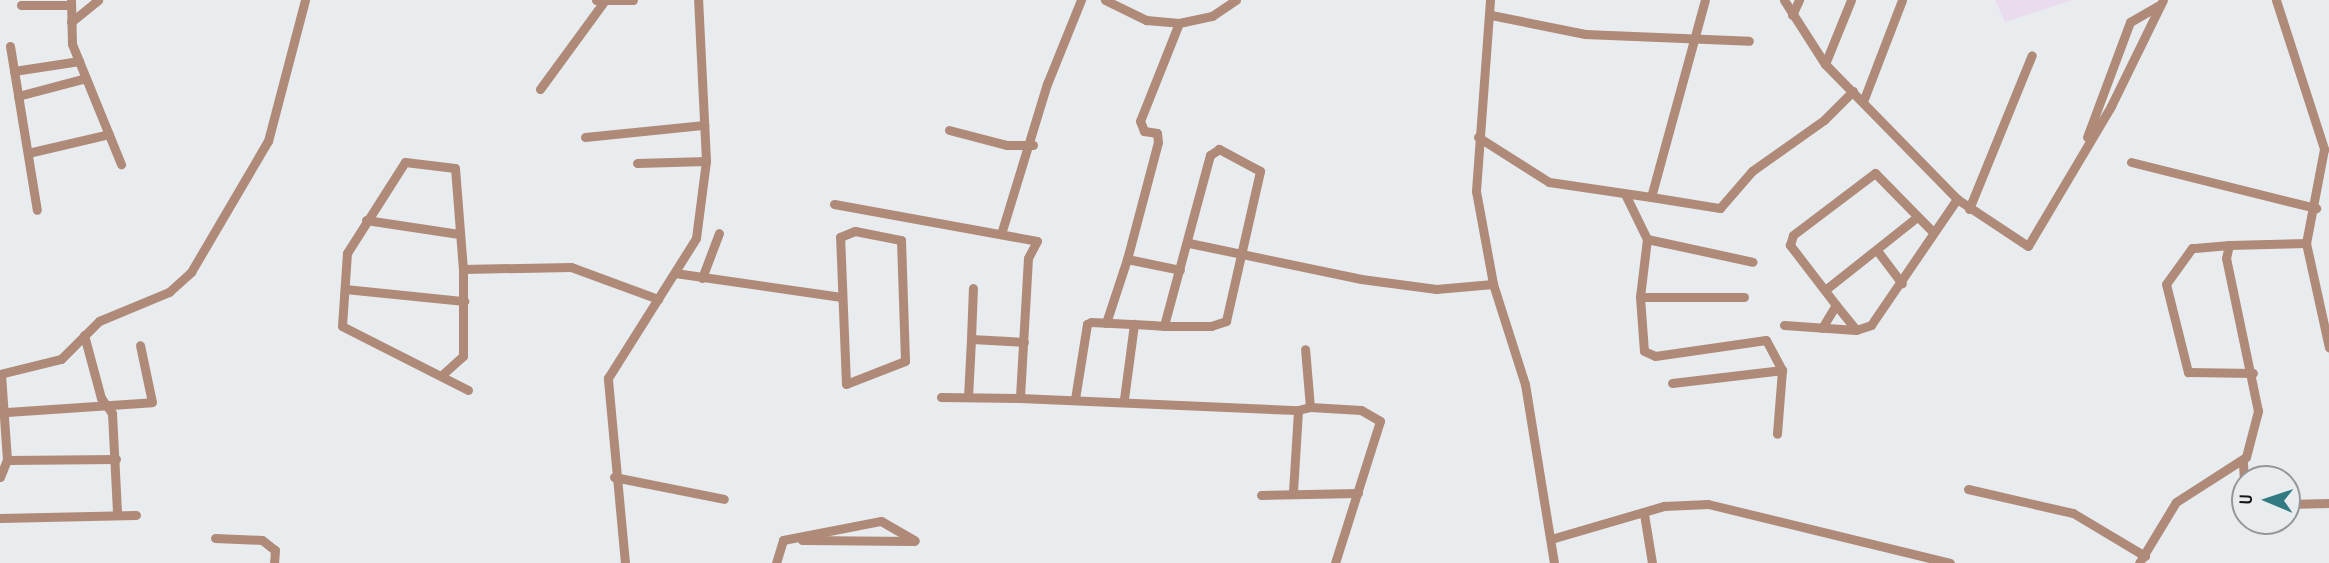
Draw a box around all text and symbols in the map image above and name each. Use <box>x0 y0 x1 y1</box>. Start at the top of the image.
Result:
north arrow <box>2231 465 2301 535</box>
text: U <box>2235 494 2258 505</box>

